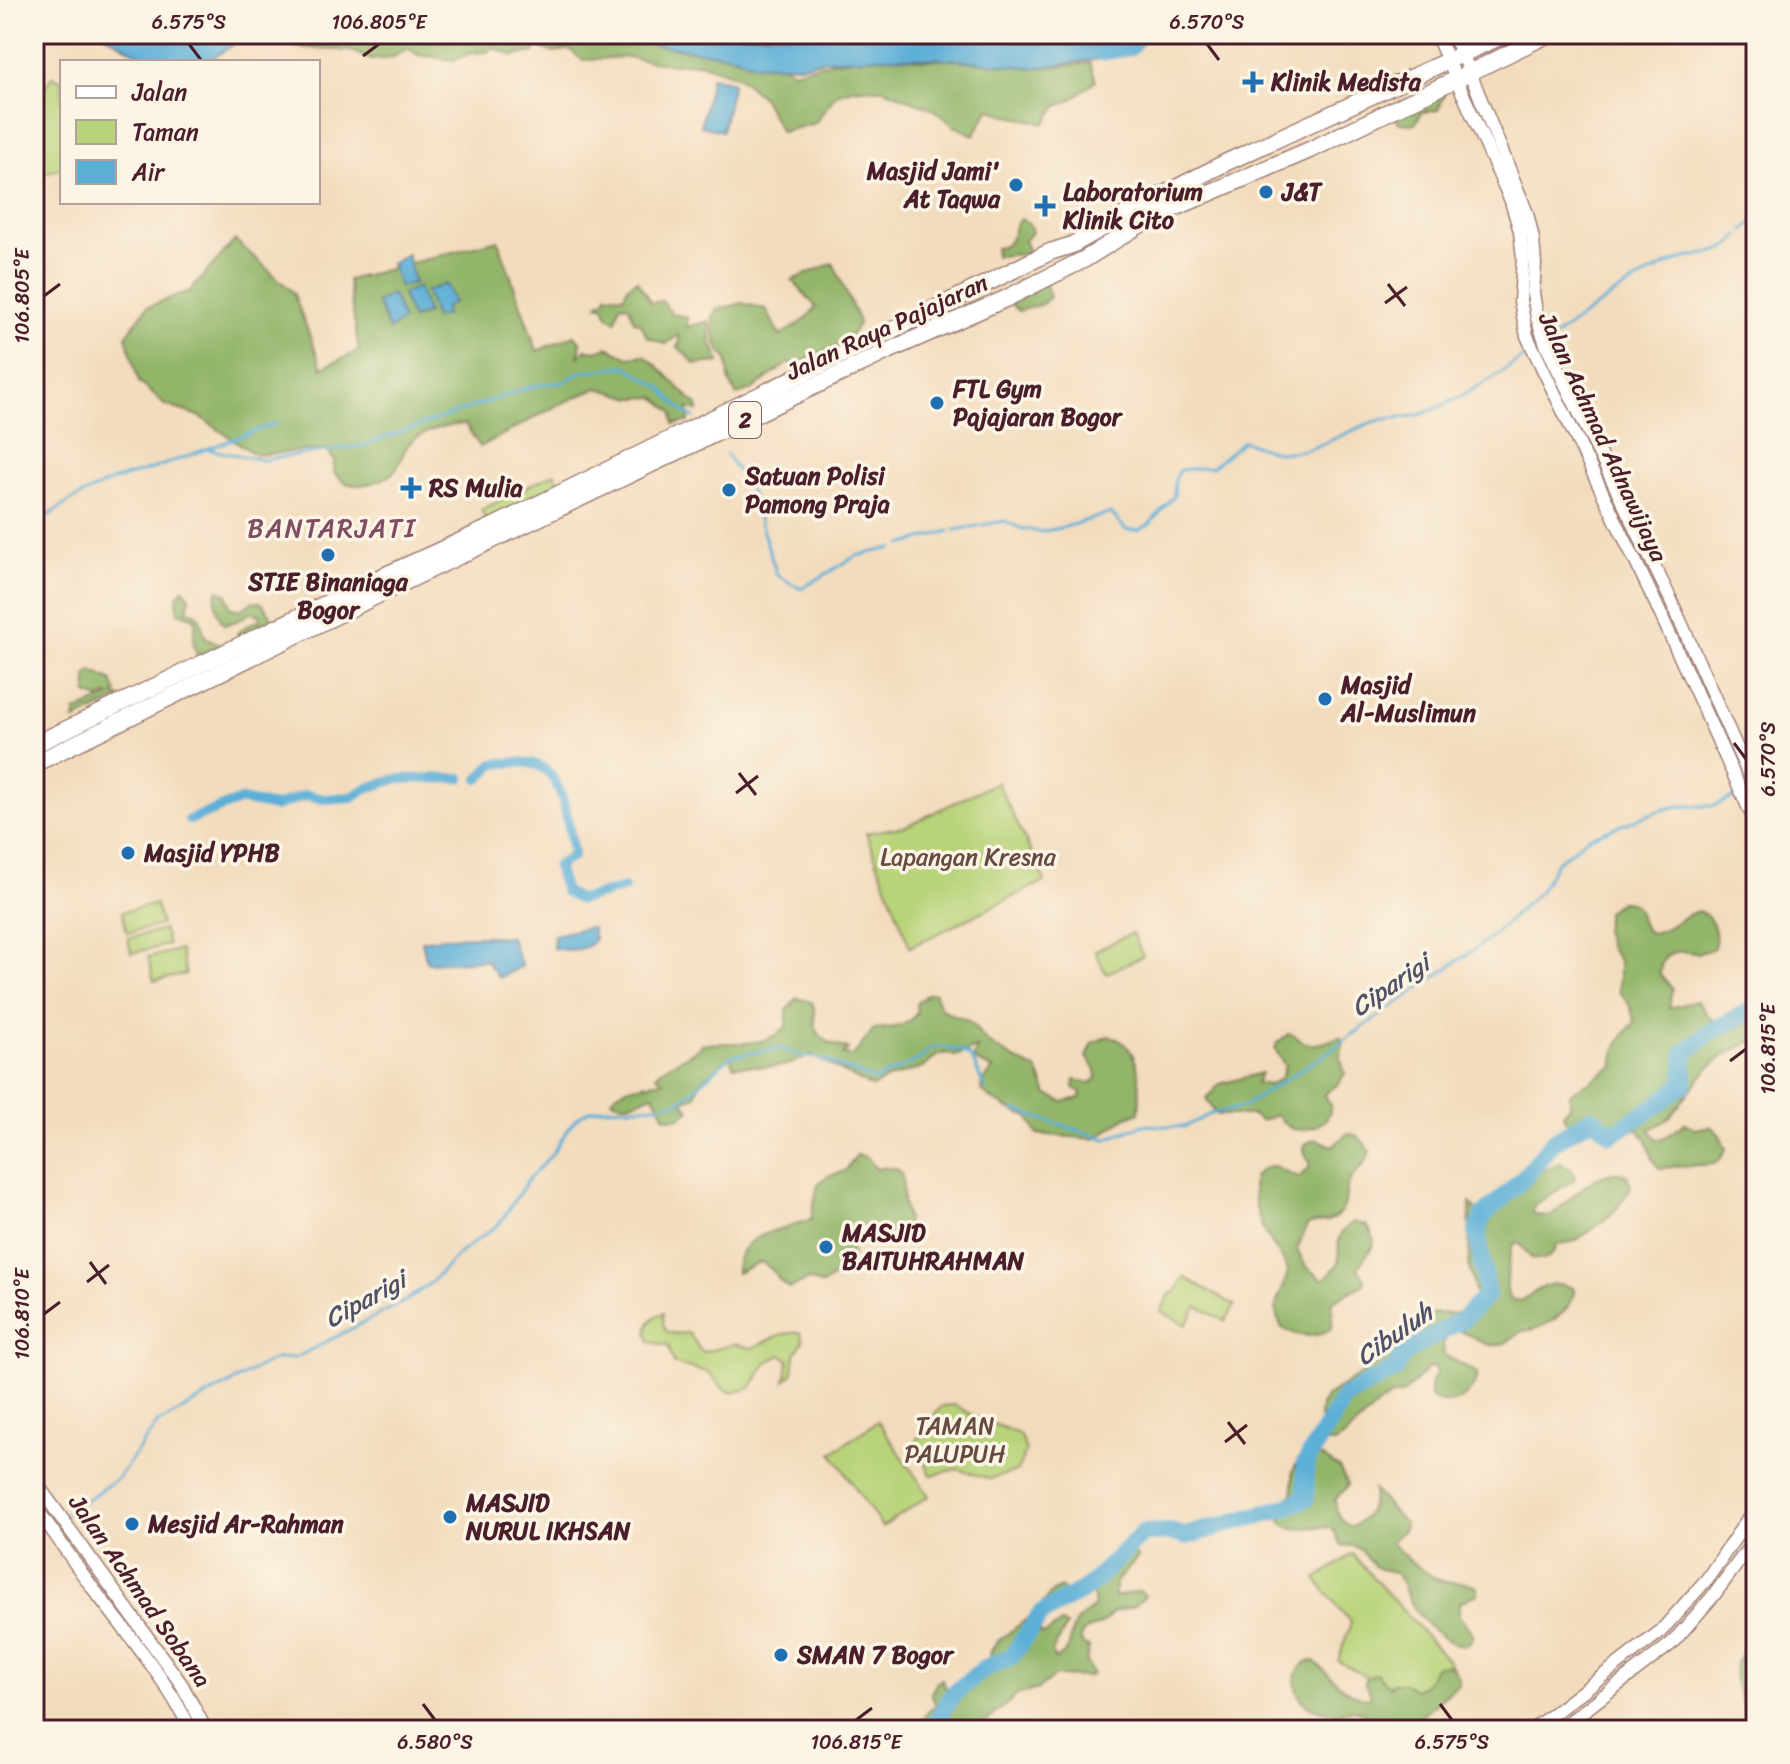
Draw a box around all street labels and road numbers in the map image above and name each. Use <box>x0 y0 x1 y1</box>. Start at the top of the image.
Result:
street label: Jalan Raya Pajajaran <box>778 262 995 393</box>
street label: Jalan Achmad Adnawijaya <box>1526 304 1680 570</box>
road number: 2 <box>729 402 761 438</box>
street label: Jalan Achmad Sobana <box>57 1485 223 1697</box>

